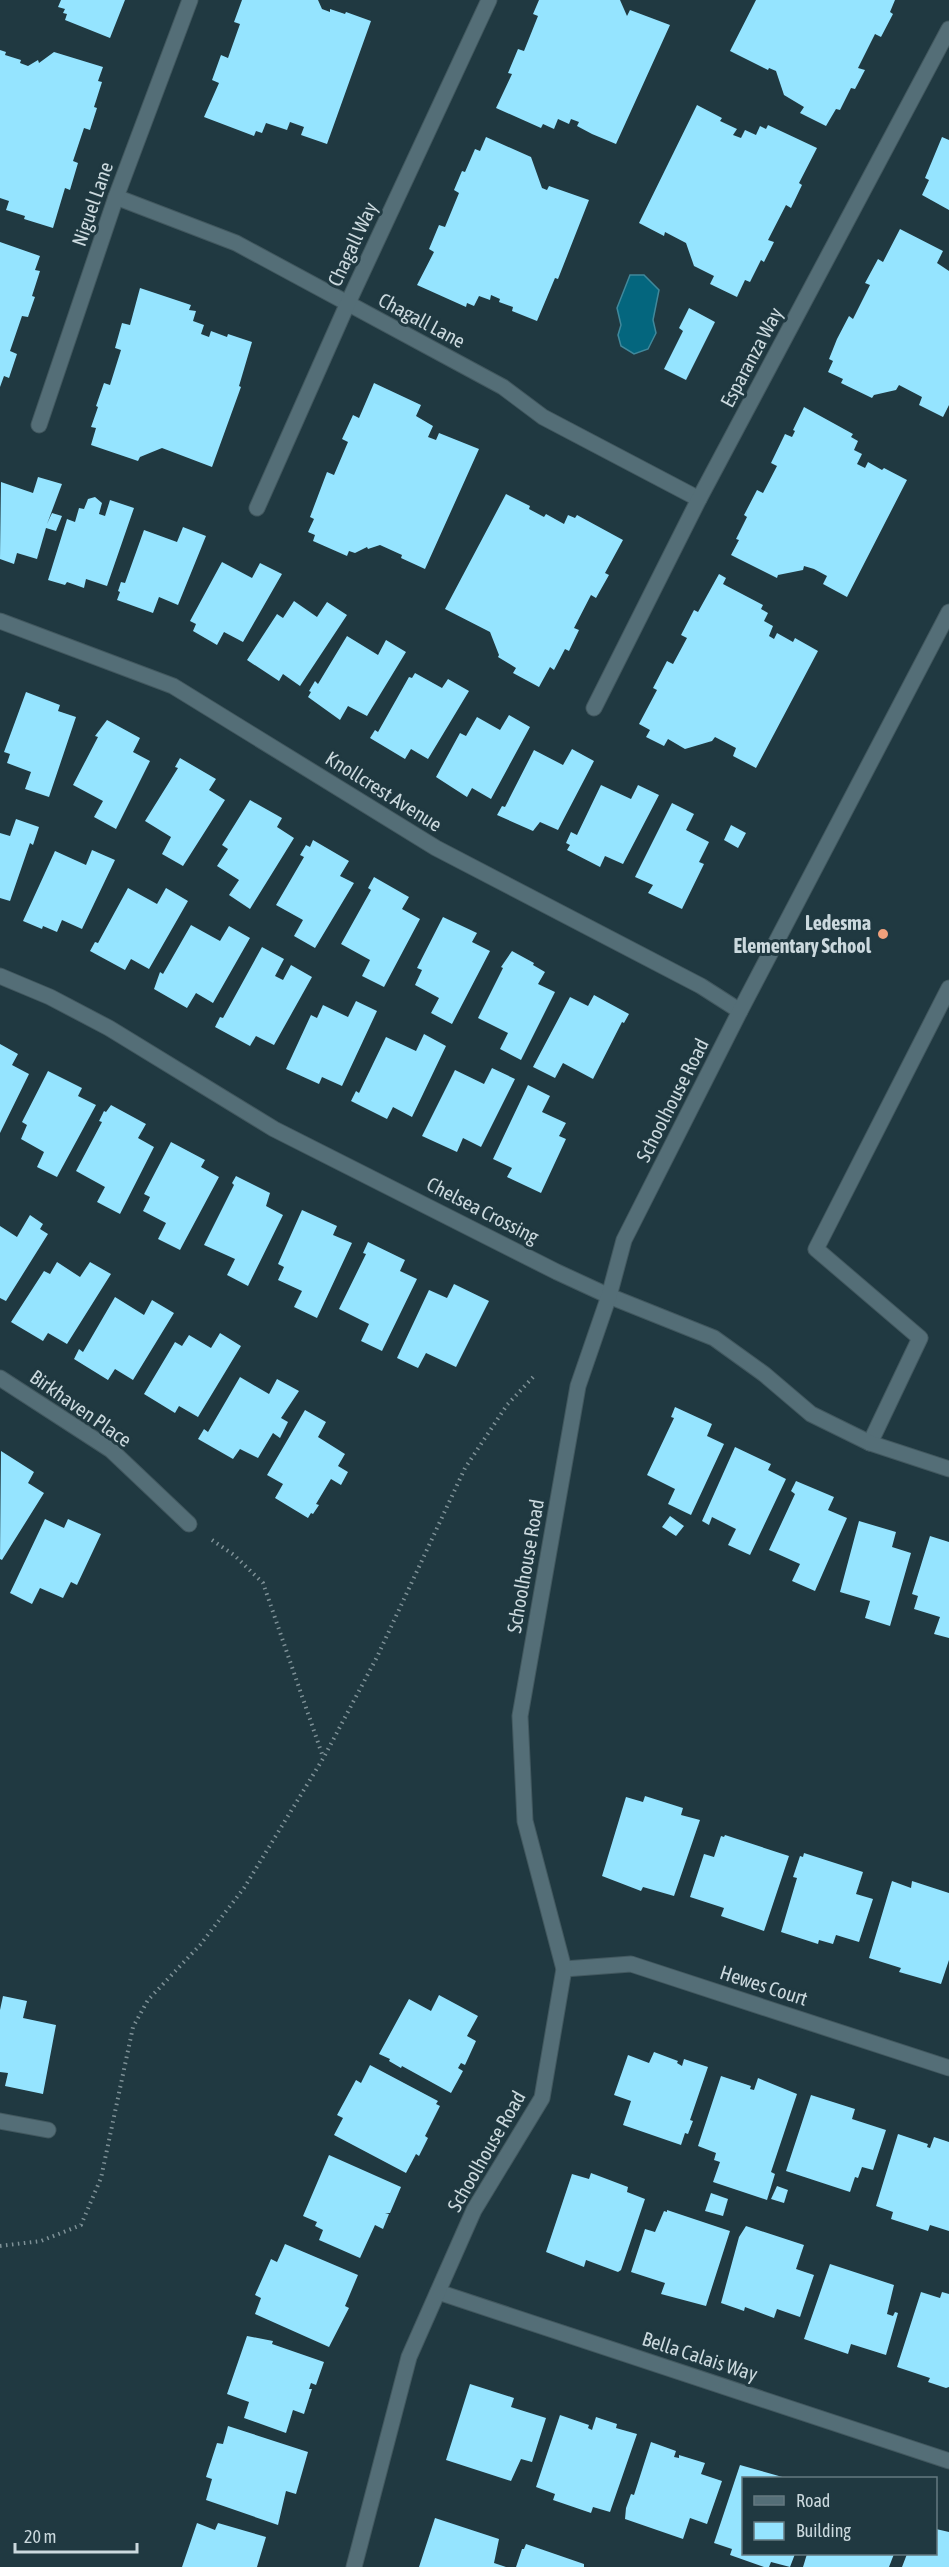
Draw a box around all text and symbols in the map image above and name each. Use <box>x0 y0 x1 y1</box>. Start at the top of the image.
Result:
street label: Niguel Lane <box>67 159 117 249</box>
street label: Chagall Way <box>323 198 381 290</box>
street label: Chagall Lane <box>375 288 469 352</box>
street label: Esparanza Way <box>715 303 787 411</box>
street label: Knollcrest Avenue <box>322 746 446 836</box>
place label: Ledesma Elementary School <box>734 911 872 957</box>
marker: Ledesma Elementary School <box>876 927 890 941</box>
street label: Schoolhouse Road <box>631 1034 713 1166</box>
street label: Chelsea Crossing <box>423 1172 543 1248</box>
street label: Birkhaven Place <box>26 1365 136 1451</box>
street label: Schoolhouse Road <box>502 1497 548 1635</box>
street label: Hewes Court <box>717 1960 811 2010</box>
street label: Schoolhouse Road <box>442 2087 530 2215</box>
street label: Bella Calais Way <box>639 2327 761 2385</box>
legend <box>742 2477 937 2555</box>
text: Road <box>796 2490 830 2511</box>
scale bar <box>15 2516 136 2554</box>
text: Building <box>796 2520 851 2541</box>
text: 20 m <box>24 2526 56 2547</box>

